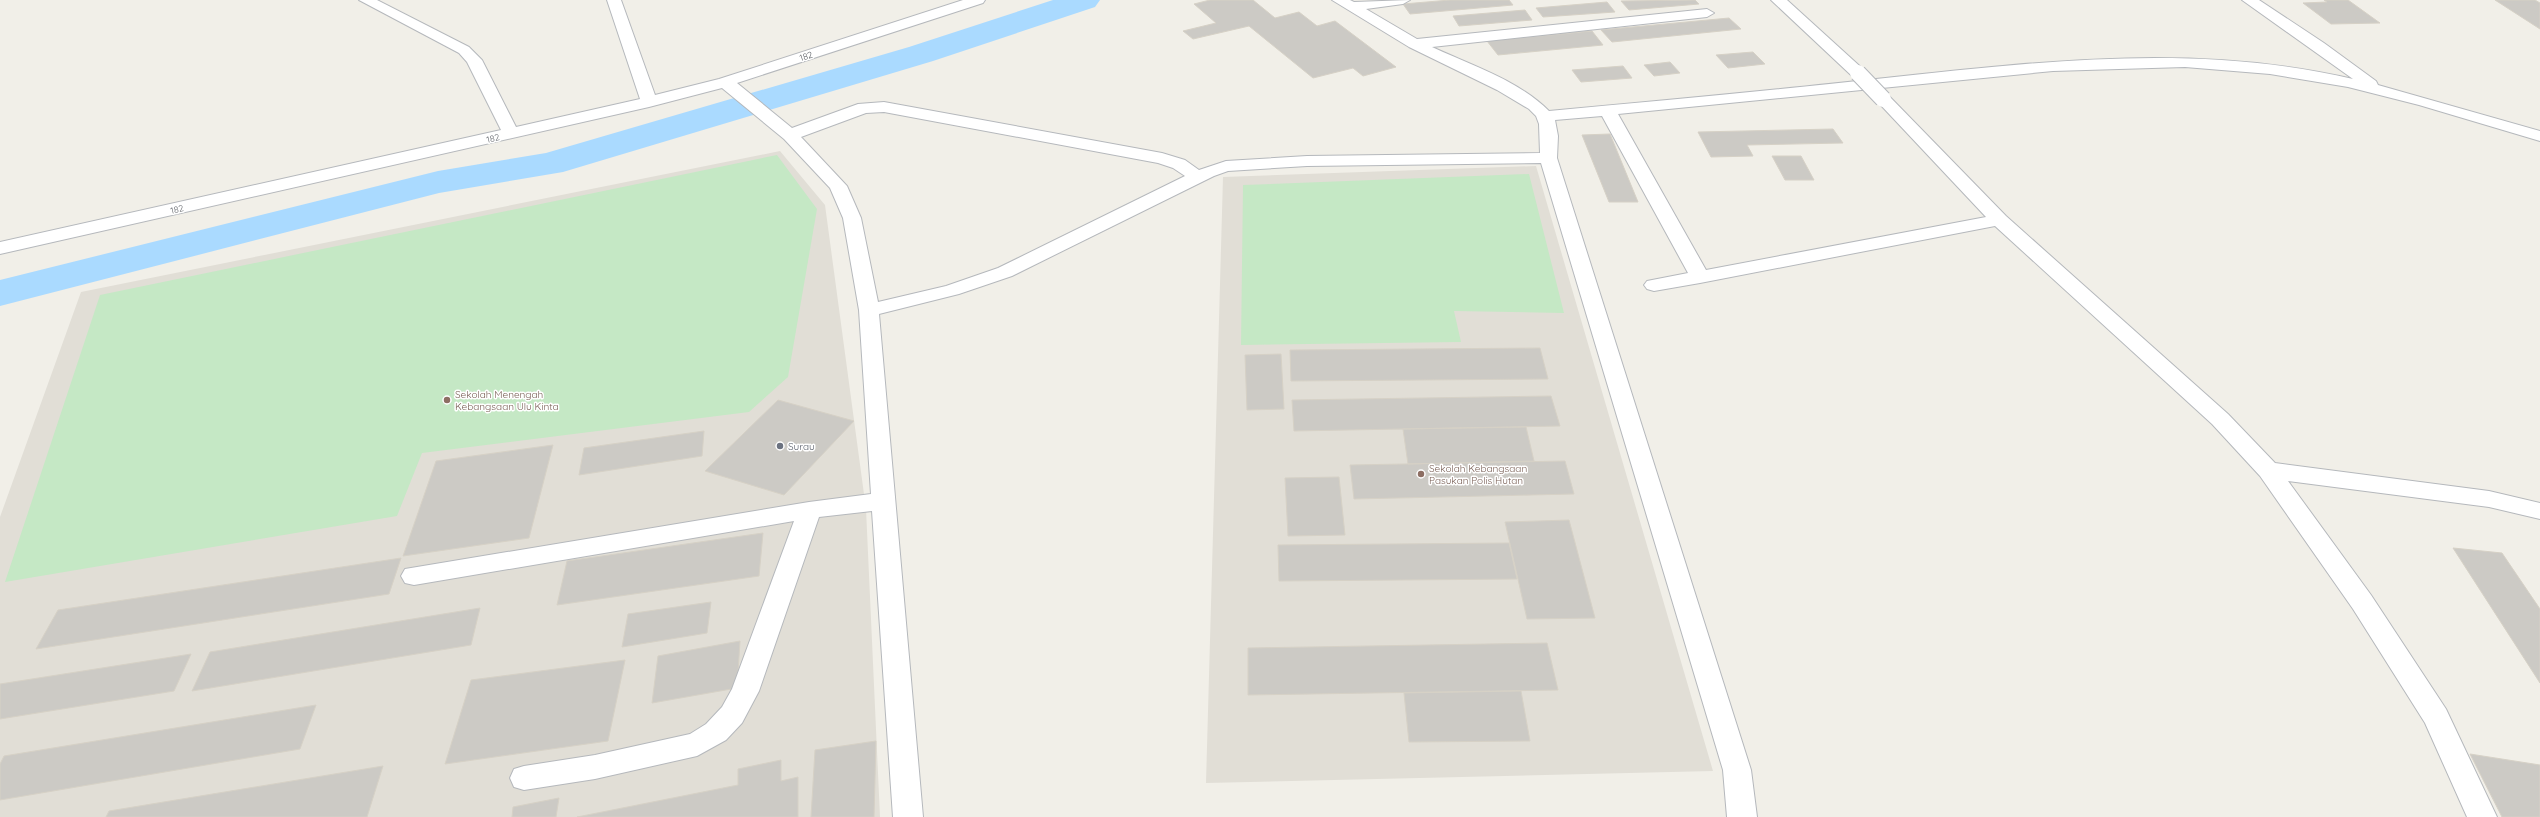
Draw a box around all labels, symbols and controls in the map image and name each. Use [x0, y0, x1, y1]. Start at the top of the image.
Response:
street label: 182 [798, 49, 814, 63]
street label: 182 [485, 131, 501, 145]
street label: 182 [169, 202, 185, 216]
place label: Sekolah Menengah Kebangsaan Ulu Kinta [455, 388, 559, 413]
marker: Sekolah Menengah Kebangsaan Ulu Kinta [442, 395, 452, 405]
place label: Surau [788, 440, 815, 453]
marker: Surau [775, 441, 785, 451]
place label: Sekolah Kebangsaan Pasukan Polis Hutan [1429, 462, 1527, 487]
marker: Sekolah Kebangsaan Pasukan Polis Hutan [1416, 469, 1426, 479]

